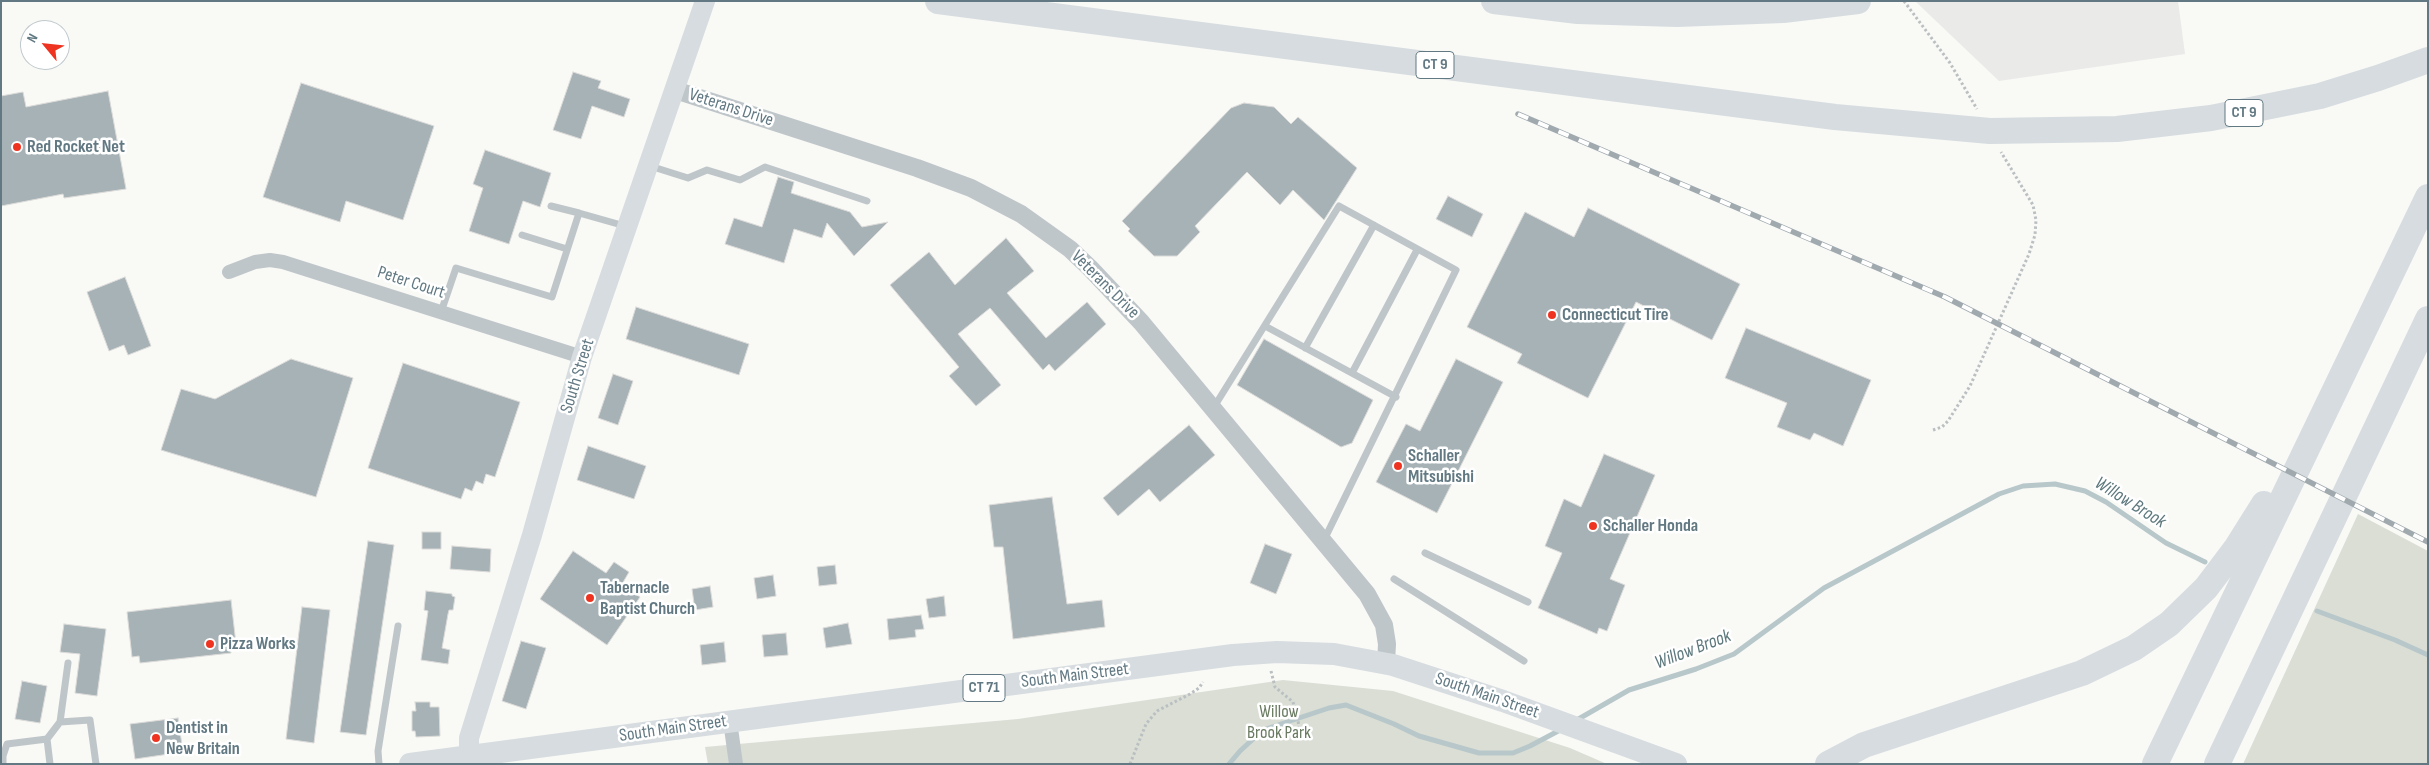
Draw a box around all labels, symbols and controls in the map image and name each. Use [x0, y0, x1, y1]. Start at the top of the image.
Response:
north arrow [20, 20, 70, 70]
text: N [23, 31, 41, 45]
road number: CT 9 [1416, 52, 1454, 78]
street label: Veterans Drive [686, 84, 776, 132]
road number: CT 9 [2225, 100, 2263, 126]
place label: Red Rocket Net [27, 136, 125, 158]
marker: Red Rocket Net [11, 141, 23, 153]
street label: Veterans Drive [1066, 246, 1144, 324]
street label: Peter Court [374, 262, 448, 304]
place label: Connecticut Tire [1562, 304, 1669, 326]
marker: Connecticut Tire [1546, 309, 1558, 321]
street label: South Street [556, 336, 600, 416]
place label: Schaller Mitsubishi [1408, 445, 1474, 488]
marker: Schaller Mitsubishi [1392, 460, 1404, 472]
water label: Willow Brook [2090, 472, 2170, 534]
place label: Schaller Honda [1603, 515, 1698, 537]
marker: Schaller Honda [1587, 520, 1599, 532]
place label: Tabernacle Baptist Church [600, 577, 695, 620]
marker: Tabernacle Baptist Church [584, 592, 596, 604]
water label: Willow Brook [1652, 625, 1734, 675]
place label: Pizza Works [220, 633, 296, 655]
marker: Pizza Works [204, 638, 216, 650]
street label: South Main Street [1020, 659, 1130, 693]
street label: South Main Street [1432, 668, 1542, 724]
road number: CT 71 [963, 674, 1005, 701]
park label: Willow Brook Park [1247, 701, 1311, 744]
street label: South Main Street [618, 711, 728, 747]
place label: Dentist in New Britain [166, 717, 240, 760]
marker: Dentist in New Britain [150, 732, 162, 744]

